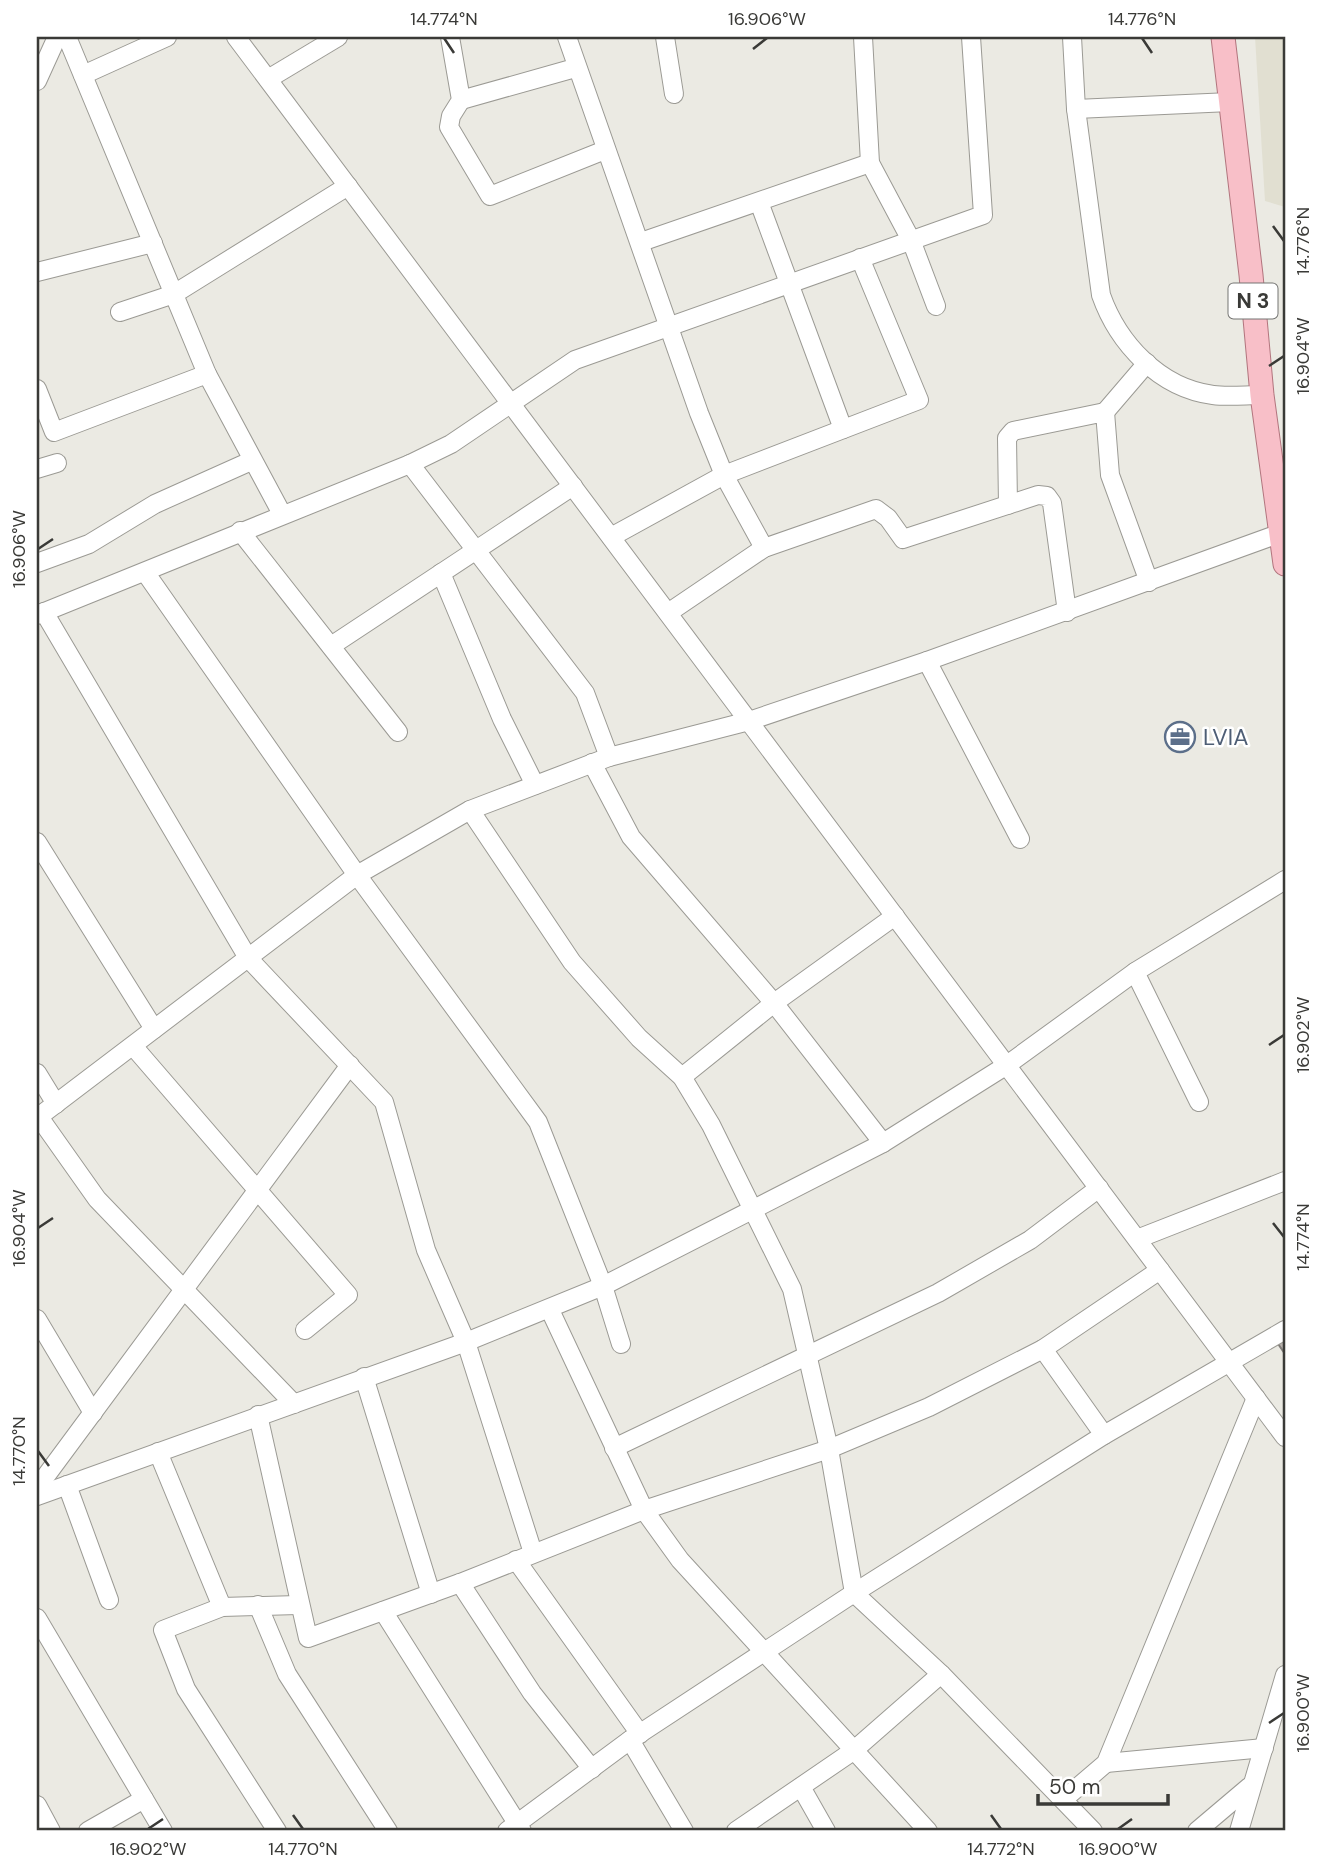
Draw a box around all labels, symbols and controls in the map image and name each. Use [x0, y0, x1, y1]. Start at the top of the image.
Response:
text: 14.774°N [410, 7, 478, 31]
text: 16.906°W [728, 7, 806, 31]
text: 14.776°N [1108, 7, 1176, 31]
text: 14.776°N [1291, 207, 1315, 275]
road number: N 3 [1228, 284, 1278, 318]
text: 16.904°W [1291, 317, 1315, 395]
text: 16.906°W [7, 510, 31, 588]
office icon: LVIA [1163, 720, 1197, 754]
place label: LVIA [1203, 722, 1248, 752]
text: 16.902°W [1291, 997, 1315, 1073]
text: 16.904°W [7, 1189, 31, 1267]
text: 14.774°N [1291, 1203, 1315, 1271]
text: 14.770°N [7, 1416, 31, 1486]
text: 16.900°W [1291, 1674, 1315, 1752]
scale bar [1038, 1763, 1168, 1807]
text: 50 m [1049, 1773, 1100, 1801]
text: 16.902°W [110, 1837, 186, 1861]
text: 14.770°N [268, 1837, 338, 1861]
text: 14.772°N [967, 1837, 1035, 1861]
text: 16.900°W [1079, 1837, 1157, 1861]

